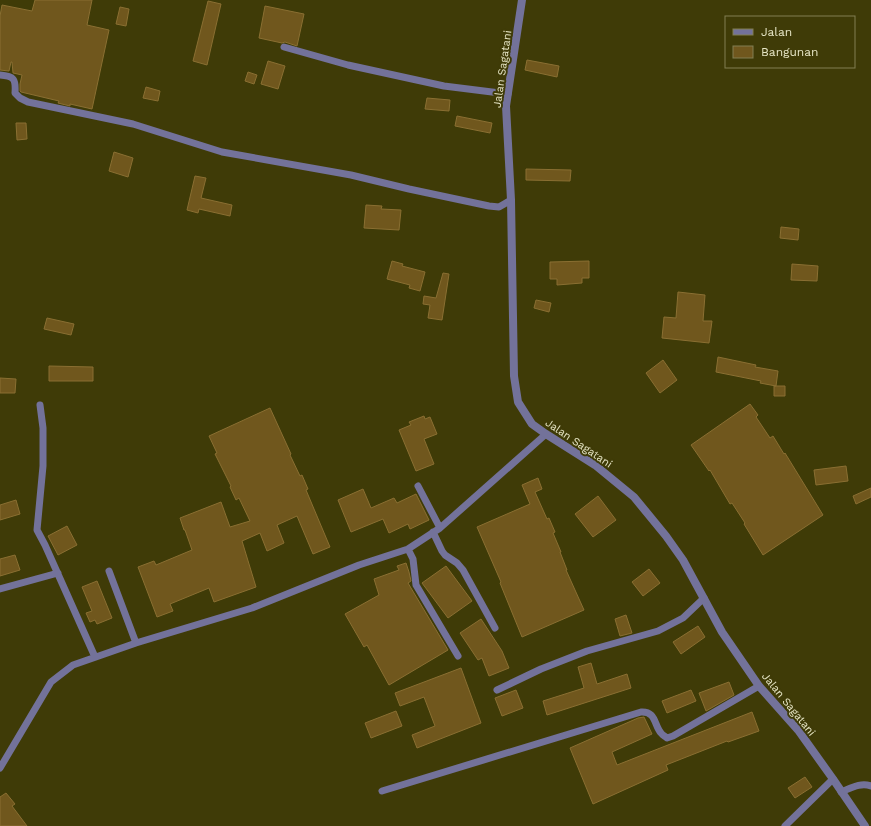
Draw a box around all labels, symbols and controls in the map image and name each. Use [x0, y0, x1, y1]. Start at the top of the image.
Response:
legend [725, 16, 855, 68]
text: Jalan [761, 25, 792, 39]
street label: Jalan Sagatani [491, 29, 514, 109]
text: Bangunan [761, 45, 819, 59]
street label: Jalan Sagatani [543, 416, 615, 471]
street label: Jalan Sagatani [759, 670, 818, 739]

